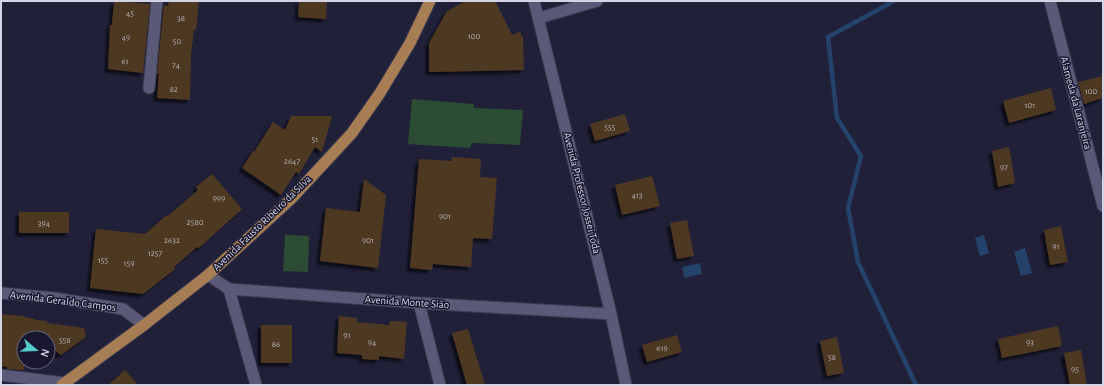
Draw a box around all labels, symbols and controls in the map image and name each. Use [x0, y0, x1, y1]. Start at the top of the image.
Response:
house number: 45 [126, 9, 134, 18]
house number: 38 [177, 14, 185, 23]
house number: 100 [468, 32, 481, 41]
house number: 49 [122, 33, 130, 42]
house number: 50 [173, 37, 182, 46]
street label: Alameda da Laranjeira [1058, 55, 1094, 151]
house number: 61 [121, 57, 129, 66]
house number: 74 [172, 61, 181, 70]
house number: 82 [170, 85, 178, 94]
house number: 100 [1085, 87, 1098, 96]
house number: 101 [1025, 101, 1035, 110]
house number: 555 [604, 123, 616, 132]
street label: Avenida Professor Jossei Toda [562, 131, 602, 255]
house number: 51 [312, 135, 318, 144]
house number: 2647 [284, 157, 300, 166]
house number: 97 [1000, 163, 1008, 172]
street label: Avenida Fausto Ribeiro da Silva [211, 173, 313, 273]
house number: 413 [631, 191, 643, 200]
house number: 999 [213, 194, 225, 203]
house number: 901 [439, 212, 451, 221]
house number: 2580 [187, 218, 204, 227]
house number: 394 [38, 219, 51, 228]
house number: 2632 [164, 236, 180, 245]
house number: 901 [362, 236, 374, 245]
house number: 91 [1052, 242, 1060, 251]
house number: 1257 [148, 249, 163, 258]
house number: 155 [98, 256, 109, 265]
house number: 159 [123, 259, 135, 268]
street label: Avenida Geraldo Campos [9, 289, 117, 313]
street label: Avenida Monte Sião [364, 294, 450, 310]
north arrow [16, 330, 56, 370]
house number: 91 [343, 331, 351, 340]
house number: 558 [59, 336, 71, 345]
house number: 94 [368, 338, 377, 347]
house number: 93 [1026, 338, 1034, 347]
house number: 86 [272, 340, 280, 349]
house number: 619 [656, 344, 668, 353]
text: N [39, 348, 51, 359]
house number: 58 [828, 353, 836, 362]
house number: 95 [1071, 365, 1079, 374]

